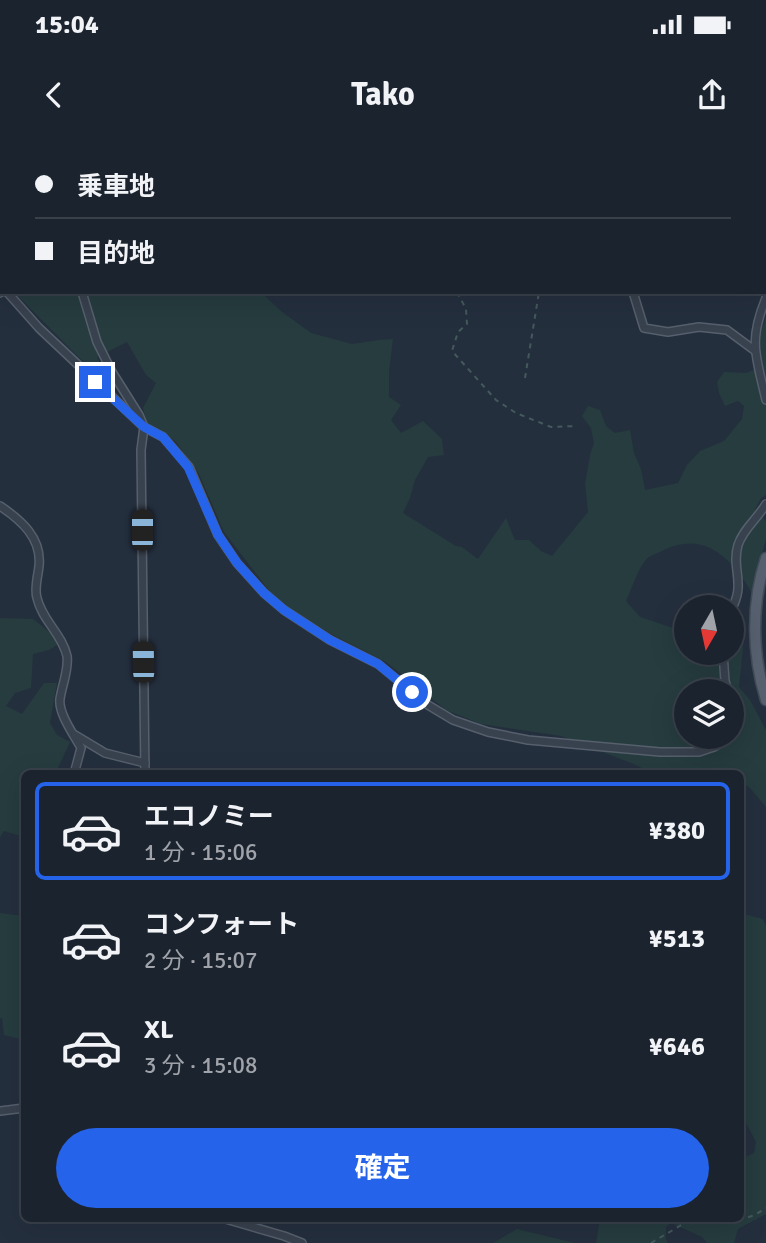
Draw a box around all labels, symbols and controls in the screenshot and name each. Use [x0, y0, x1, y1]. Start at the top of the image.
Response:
text: 15:04 [35, 9, 99, 41]
text: Tako [351, 75, 415, 114]
icon: back [35, 76, 73, 114]
icon: share [693, 76, 731, 114]
text: 乗車地 [77, 171, 155, 203]
text: 目的地 [77, 238, 155, 270]
route end [79, 366, 111, 398]
car [132, 509, 153, 551]
north arrow [674, 595, 744, 665]
map controls [674, 595, 744, 749]
car [133, 641, 154, 683]
route start [396, 676, 428, 708]
button: layers [674, 679, 744, 749]
icon: car [60, 800, 123, 863]
text: エコノミー [144, 801, 274, 833]
text: ¥380 [649, 815, 705, 847]
text: 1 分 · 15:06 [144, 838, 257, 867]
icon: car [60, 908, 123, 971]
text: コンフォート [144, 909, 299, 941]
text: ¥513 [649, 923, 705, 955]
text: 2 分 · 15:07 [144, 946, 257, 975]
text: XL [144, 1014, 174, 1046]
icon: car [60, 1016, 123, 1079]
text: ¥646 [649, 1031, 705, 1063]
text: 3 分 · 15:08 [144, 1051, 257, 1080]
button: 確定 [56, 1128, 709, 1208]

